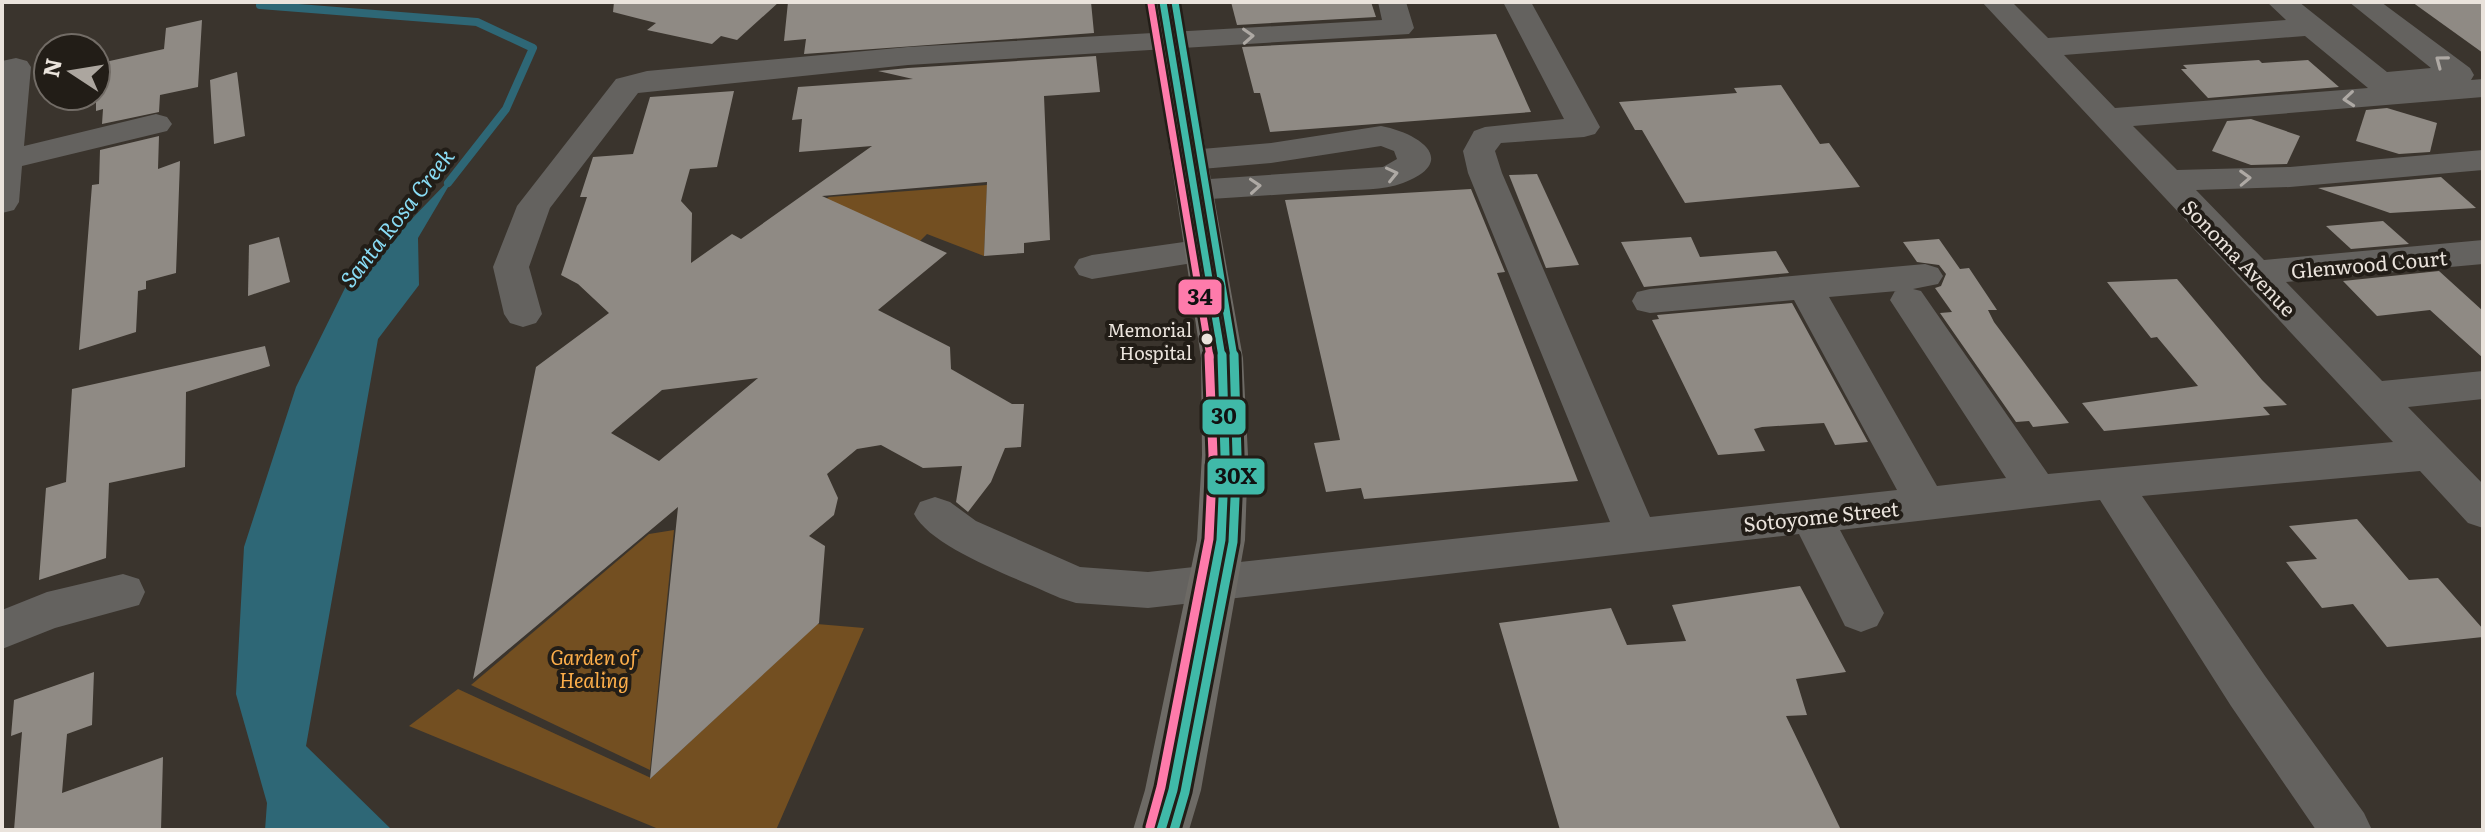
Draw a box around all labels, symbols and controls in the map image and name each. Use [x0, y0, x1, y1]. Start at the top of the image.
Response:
one-way arrow [1242, 28, 1255, 45]
north arrow [32, 32, 112, 112]
text: N [33, 55, 69, 80]
one-way arrow [2435, 56, 2450, 70]
one-way arrow [2342, 90, 2355, 107]
water label: Santa Rosa Creek [331, 140, 461, 294]
one-way arrow [1385, 166, 1399, 183]
one-way arrow [2239, 170, 2252, 187]
one-way arrow [1249, 178, 1262, 195]
street label: Sonoma Avenue [2176, 192, 2304, 322]
street label: Glenwood Court [2290, 241, 2448, 285]
line badge: 34 [1177, 278, 1223, 316]
text: 34 [1187, 279, 1213, 312]
place label: Memorial Hospital [1107, 316, 1192, 366]
marker: Memorial Hospital [1199, 331, 1215, 347]
line badge: 30 [1201, 398, 1247, 436]
text: 30 [1211, 398, 1237, 431]
line badge: 30X [1206, 457, 1266, 496]
text: 30X [1215, 458, 1258, 491]
street label: Sotoyome Street [1742, 492, 1900, 538]
park label: Garden of Healing [550, 641, 640, 694]

